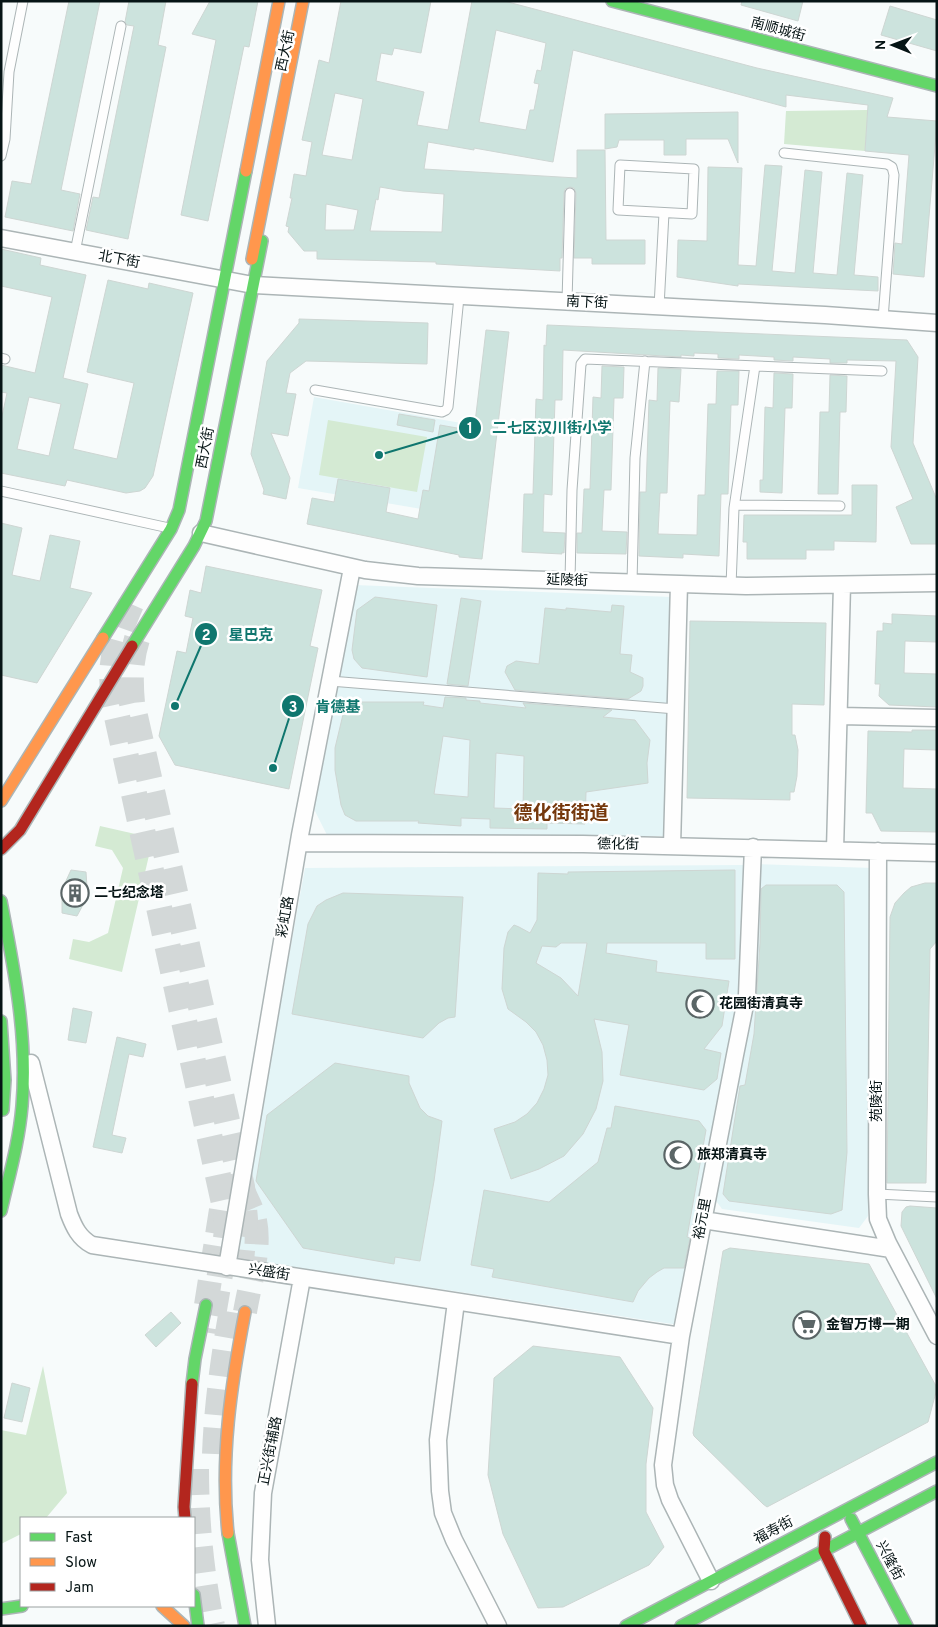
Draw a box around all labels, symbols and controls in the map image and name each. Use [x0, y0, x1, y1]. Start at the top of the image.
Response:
street label: 南顺城街 [749, 15, 807, 45]
north arrow [868, 20, 918, 70]
street label: 西大街 [273, 29, 299, 73]
text: N [873, 40, 890, 50]
street label: 北下街 [97, 247, 141, 272]
street label: 南下街 [566, 293, 608, 313]
callout: 二七区汉川街小学 [457, 413, 622, 443]
text: 二七区汉川街小学 [492, 419, 612, 439]
text: 1 [467, 420, 473, 439]
street label: 西大街 [194, 426, 218, 470]
street label: 延陵街 [546, 572, 588, 590]
callout: 星巴克 [194, 619, 284, 649]
text: 2 [201, 627, 211, 646]
text: 星巴克 [228, 627, 274, 646]
callout: 肯德基 [280, 691, 370, 721]
text: 肯德基 [315, 698, 361, 718]
text: 3 [289, 699, 298, 718]
district label: 德化街街道 [513, 802, 609, 826]
street label: 德化街 [597, 835, 639, 854]
building icon: 二七纪念塔 [60, 878, 90, 908]
place label: 二七纪念塔 [94, 884, 164, 902]
street label: 彩虹路 [274, 895, 298, 939]
mosque icon: 花园街清真寺 [685, 989, 715, 1019]
place label: 花园街清真寺 [719, 996, 803, 1013]
street label: 苑陵街 [869, 1080, 886, 1122]
mosque icon: 旅郑清真寺 [663, 1140, 693, 1170]
place label: 旅郑清真寺 [697, 1147, 767, 1164]
street label: 裕元里 [691, 1197, 715, 1241]
street label: 兴盛街 [247, 1260, 291, 1285]
supermarket icon: 金智万博一期 [792, 1310, 822, 1340]
place label: 金智万博一期 [826, 1316, 910, 1334]
street label: 正兴街辅路 [256, 1415, 286, 1487]
street label: 福寿街 [751, 1513, 797, 1548]
legend [20, 1517, 195, 1607]
text: Fast [65, 1529, 93, 1548]
street label: 兴隆街 [872, 1538, 906, 1584]
text: Slow [65, 1554, 97, 1573]
text: Jam [65, 1579, 94, 1598]

